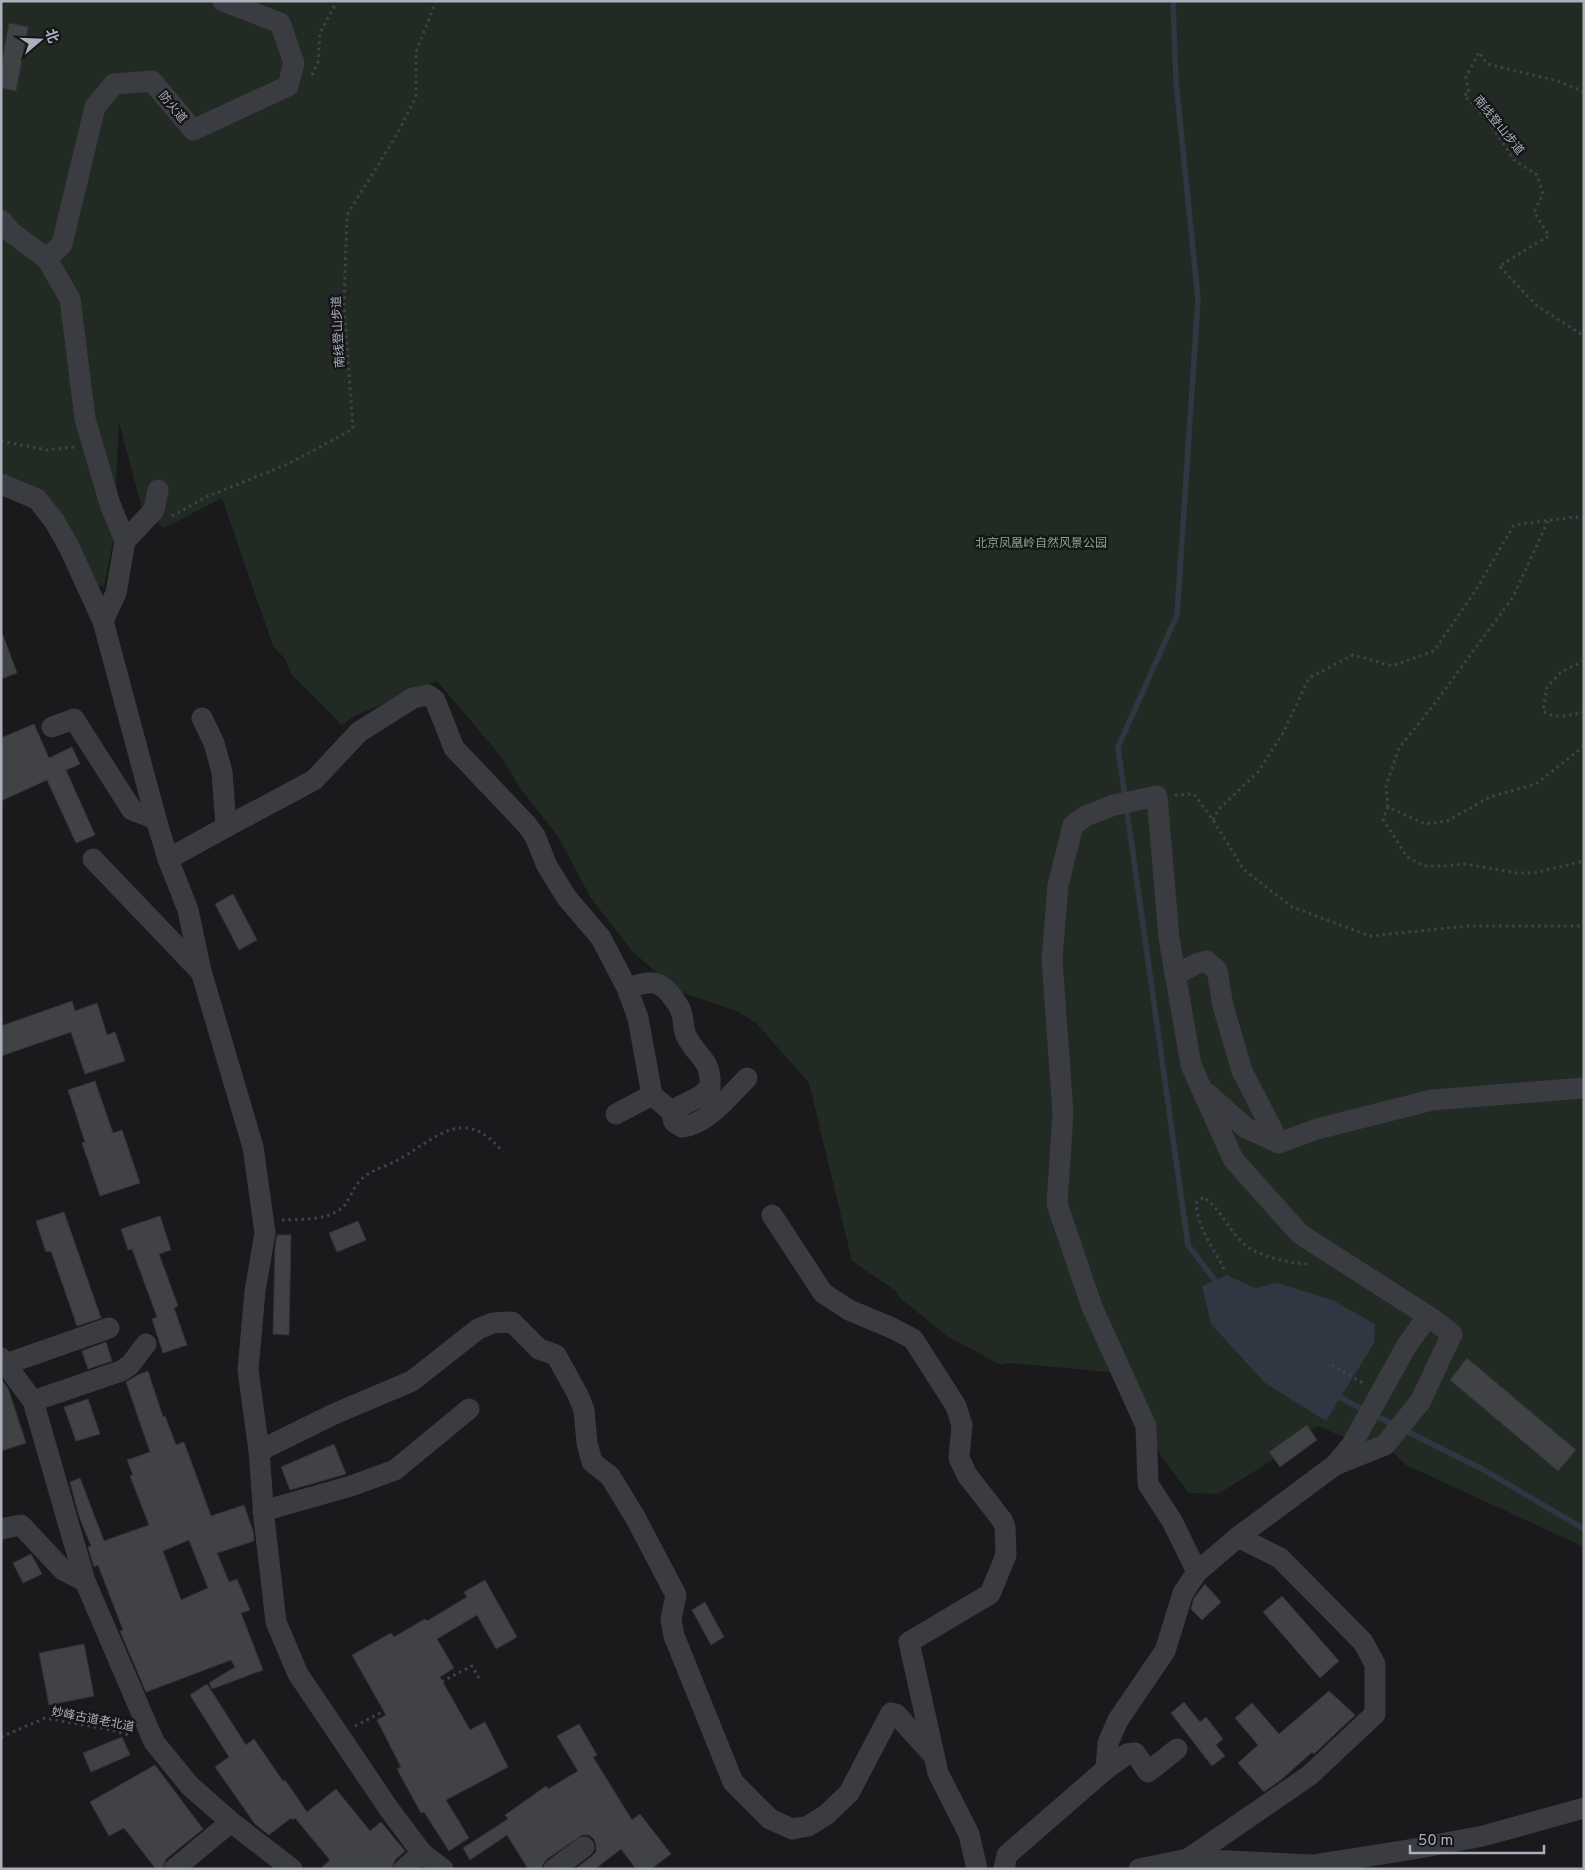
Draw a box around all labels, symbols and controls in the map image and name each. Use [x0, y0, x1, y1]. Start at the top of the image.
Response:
north arrow [15, 15, 65, 65]
text: 北 [41, 27, 61, 46]
street label: 防火道 [155, 89, 190, 127]
street label: 南线登山步道 [1469, 93, 1527, 159]
street label: 南线登山步道 [329, 296, 349, 368]
park label: 北京凤凰岭自然风景公园 [975, 536, 1107, 552]
street label: 妙峰古道老北道 [50, 1704, 136, 1736]
scale bar [1410, 1822, 1544, 1854]
text: 50 m [1418, 1832, 1453, 1851]

